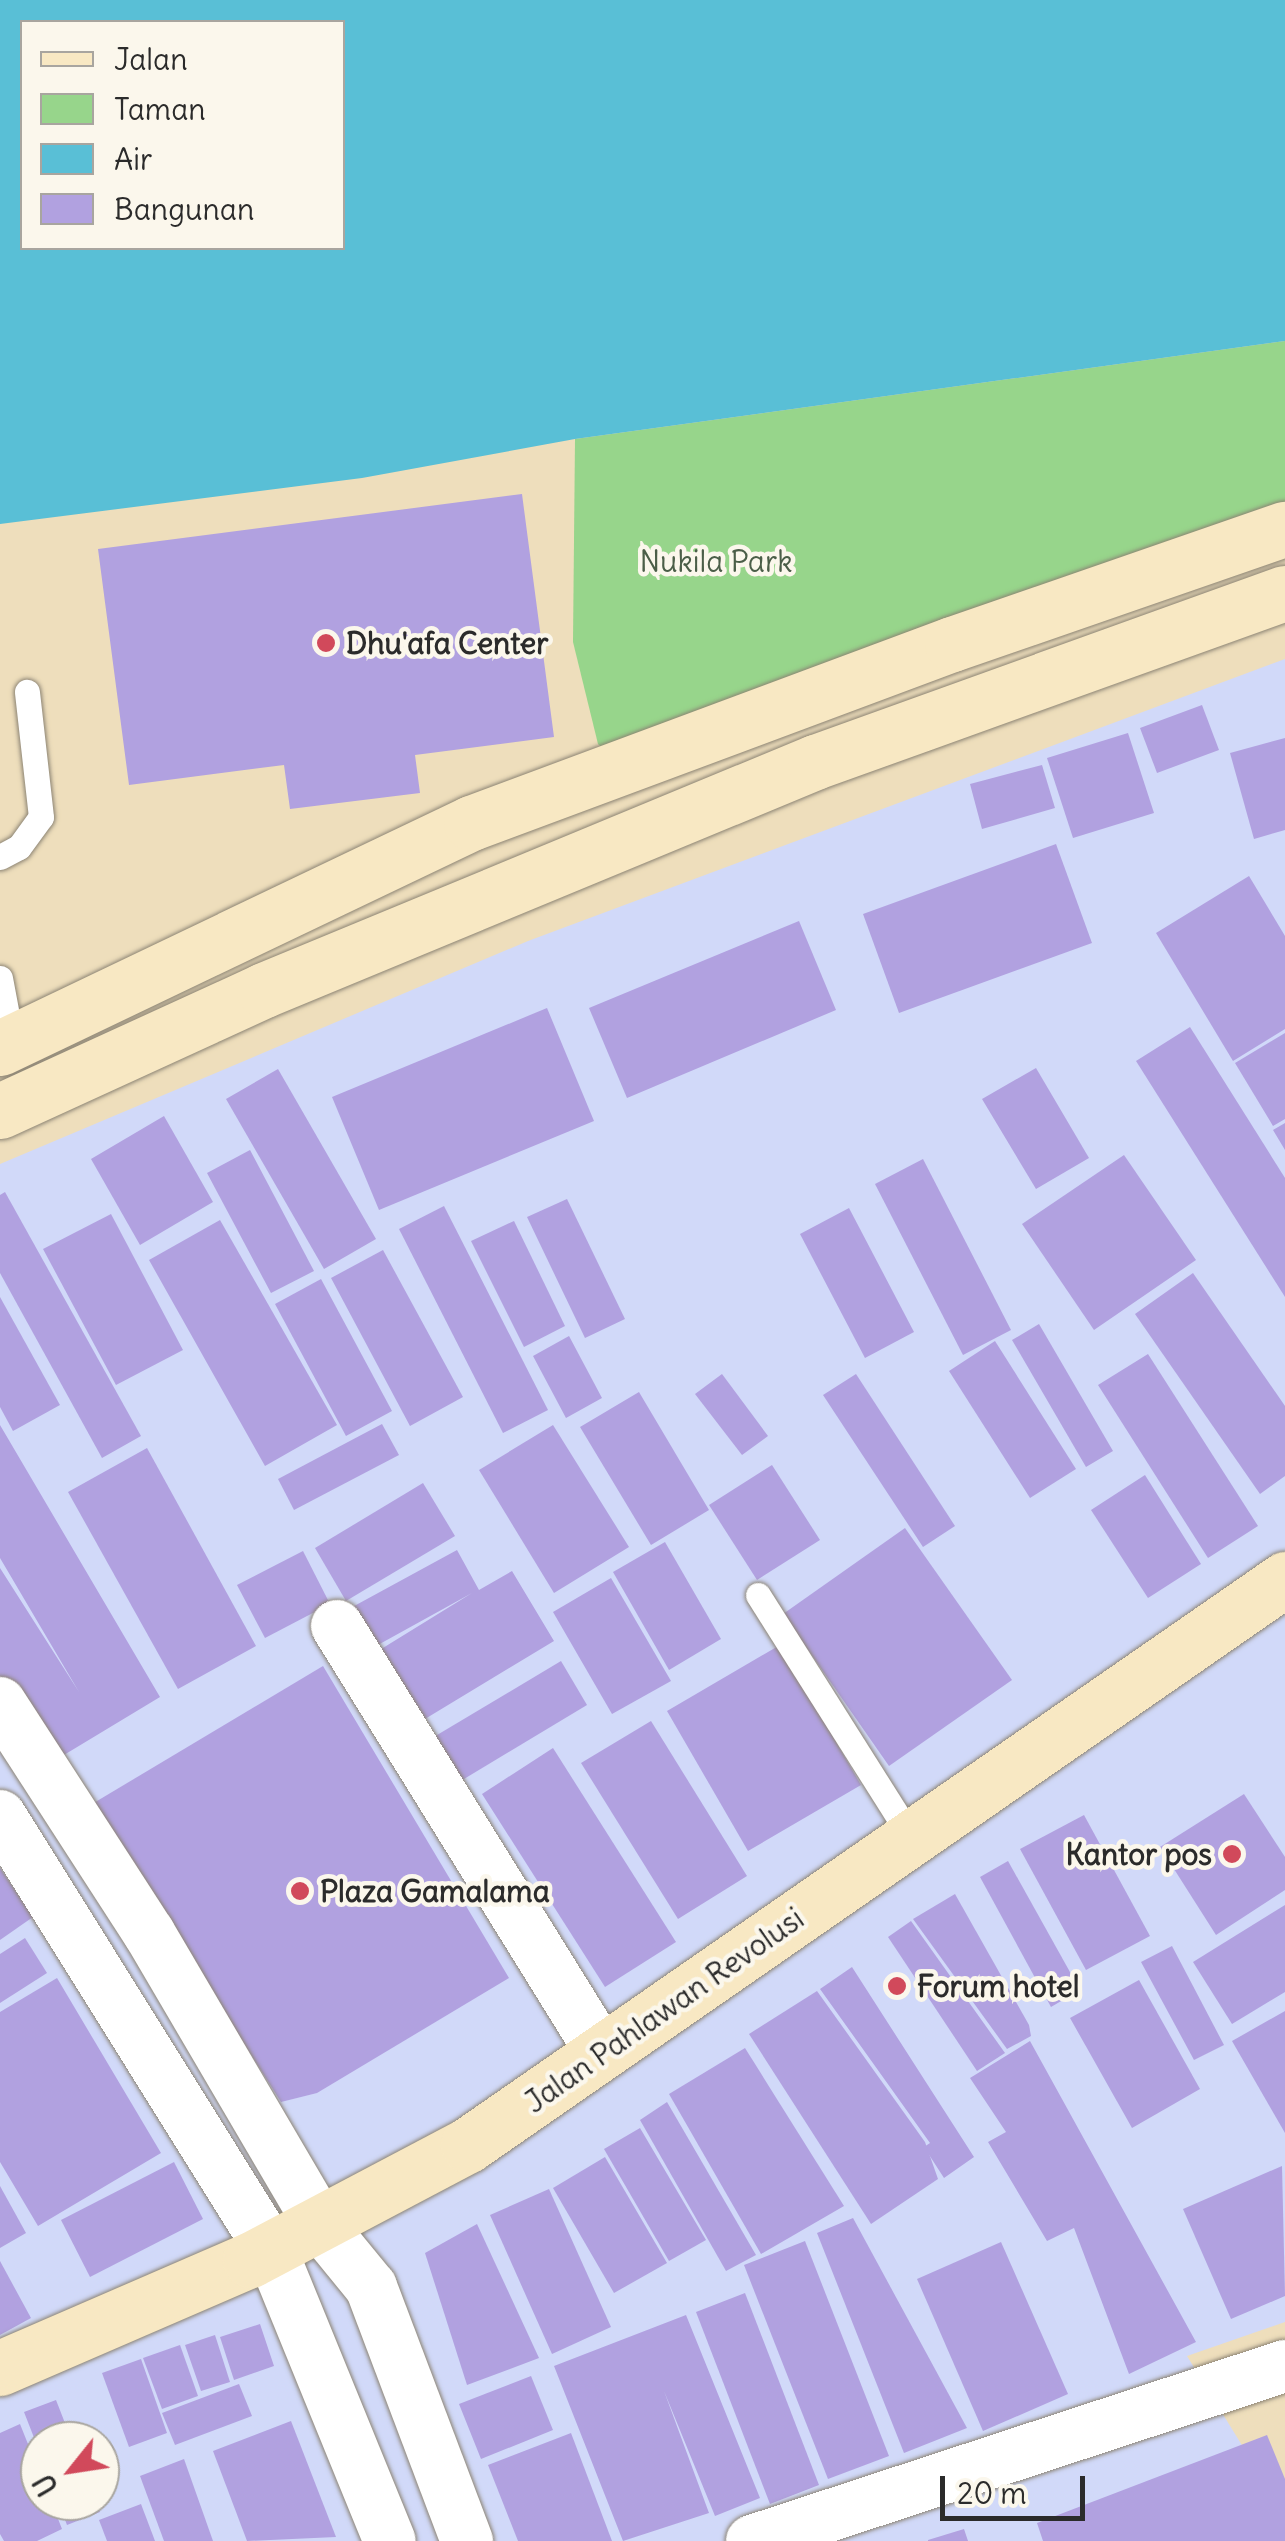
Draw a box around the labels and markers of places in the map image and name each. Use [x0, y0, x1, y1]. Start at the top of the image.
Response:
place label: Dhu'afa Center [346, 625, 548, 661]
marker: Dhu'afa Center [315, 632, 337, 654]
place label: Kantor pos [1065, 1836, 1212, 1872]
marker: Kantor pos [1221, 1843, 1243, 1865]
place label: Plaza Gamalama [320, 1873, 550, 1909]
marker: Plaza Gamalama [289, 1880, 311, 1902]
place label: Forum hotel [917, 1968, 1079, 2004]
marker: Forum hotel [886, 1975, 908, 1997]

